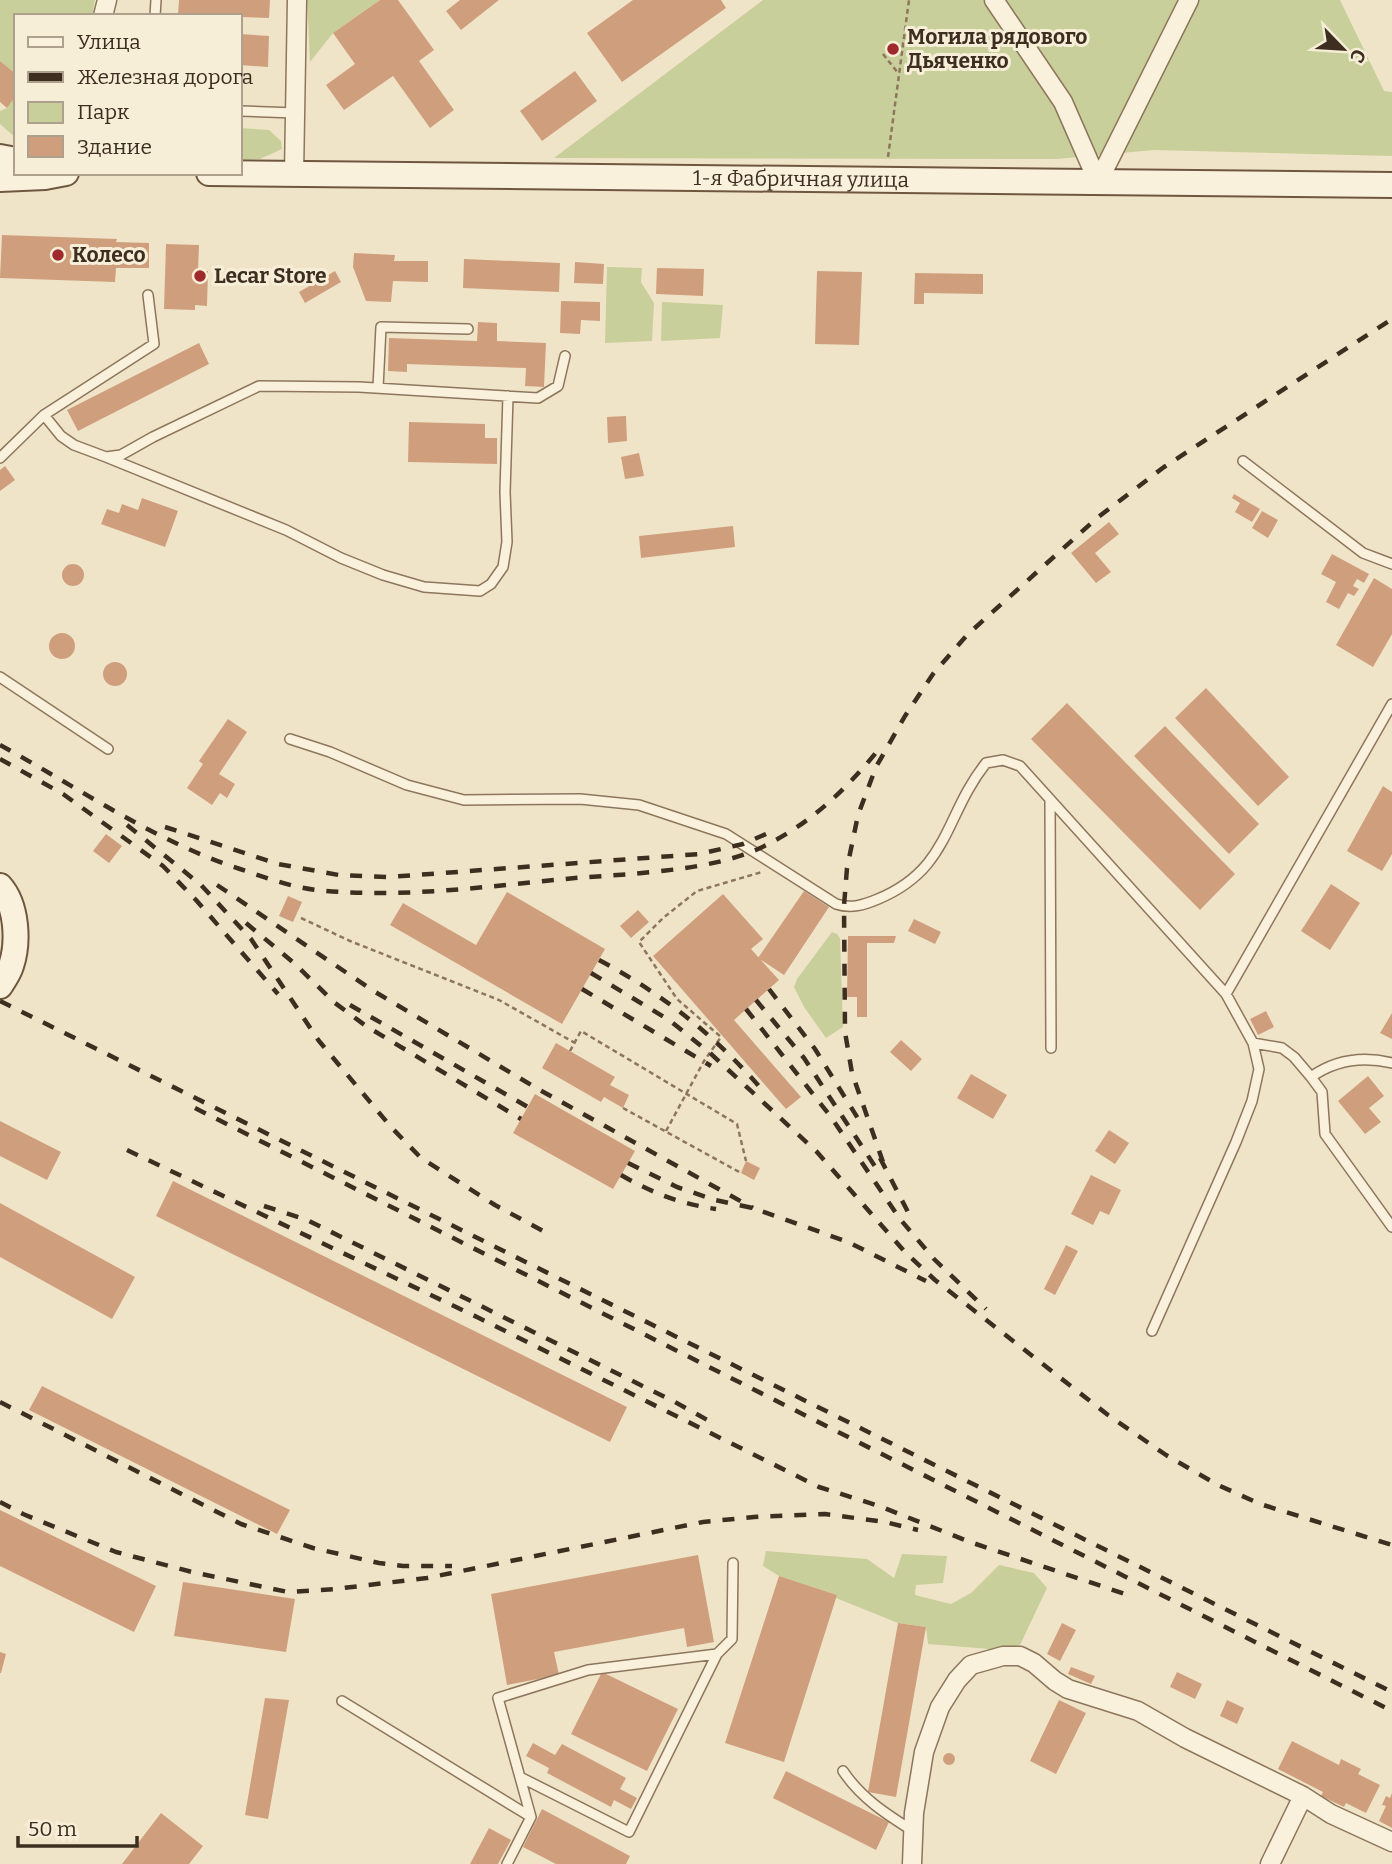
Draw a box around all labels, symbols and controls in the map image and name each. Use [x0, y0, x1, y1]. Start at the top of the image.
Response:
legend [14, 14, 242, 175]
north arrow [1308, 14, 1378, 84]
place label: Могила рядового Дьяченко [907, 24, 1087, 74]
text: Улица [77, 29, 141, 55]
marker: Могила рядового Дьяченко [885, 41, 901, 57]
text: С [1345, 46, 1371, 66]
text: Железная дорога [77, 64, 254, 90]
text: Парк [77, 99, 130, 125]
text: Здание [77, 134, 152, 160]
street label: 1-я Фабричная улица [693, 165, 910, 193]
place label: Колесо [72, 242, 146, 268]
marker: Колесо [50, 247, 66, 263]
place label: Lecar Store [214, 263, 327, 289]
marker: Lecar Store [192, 268, 208, 284]
scale bar [18, 1804, 136, 1848]
text: 50 m [28, 1816, 77, 1842]

